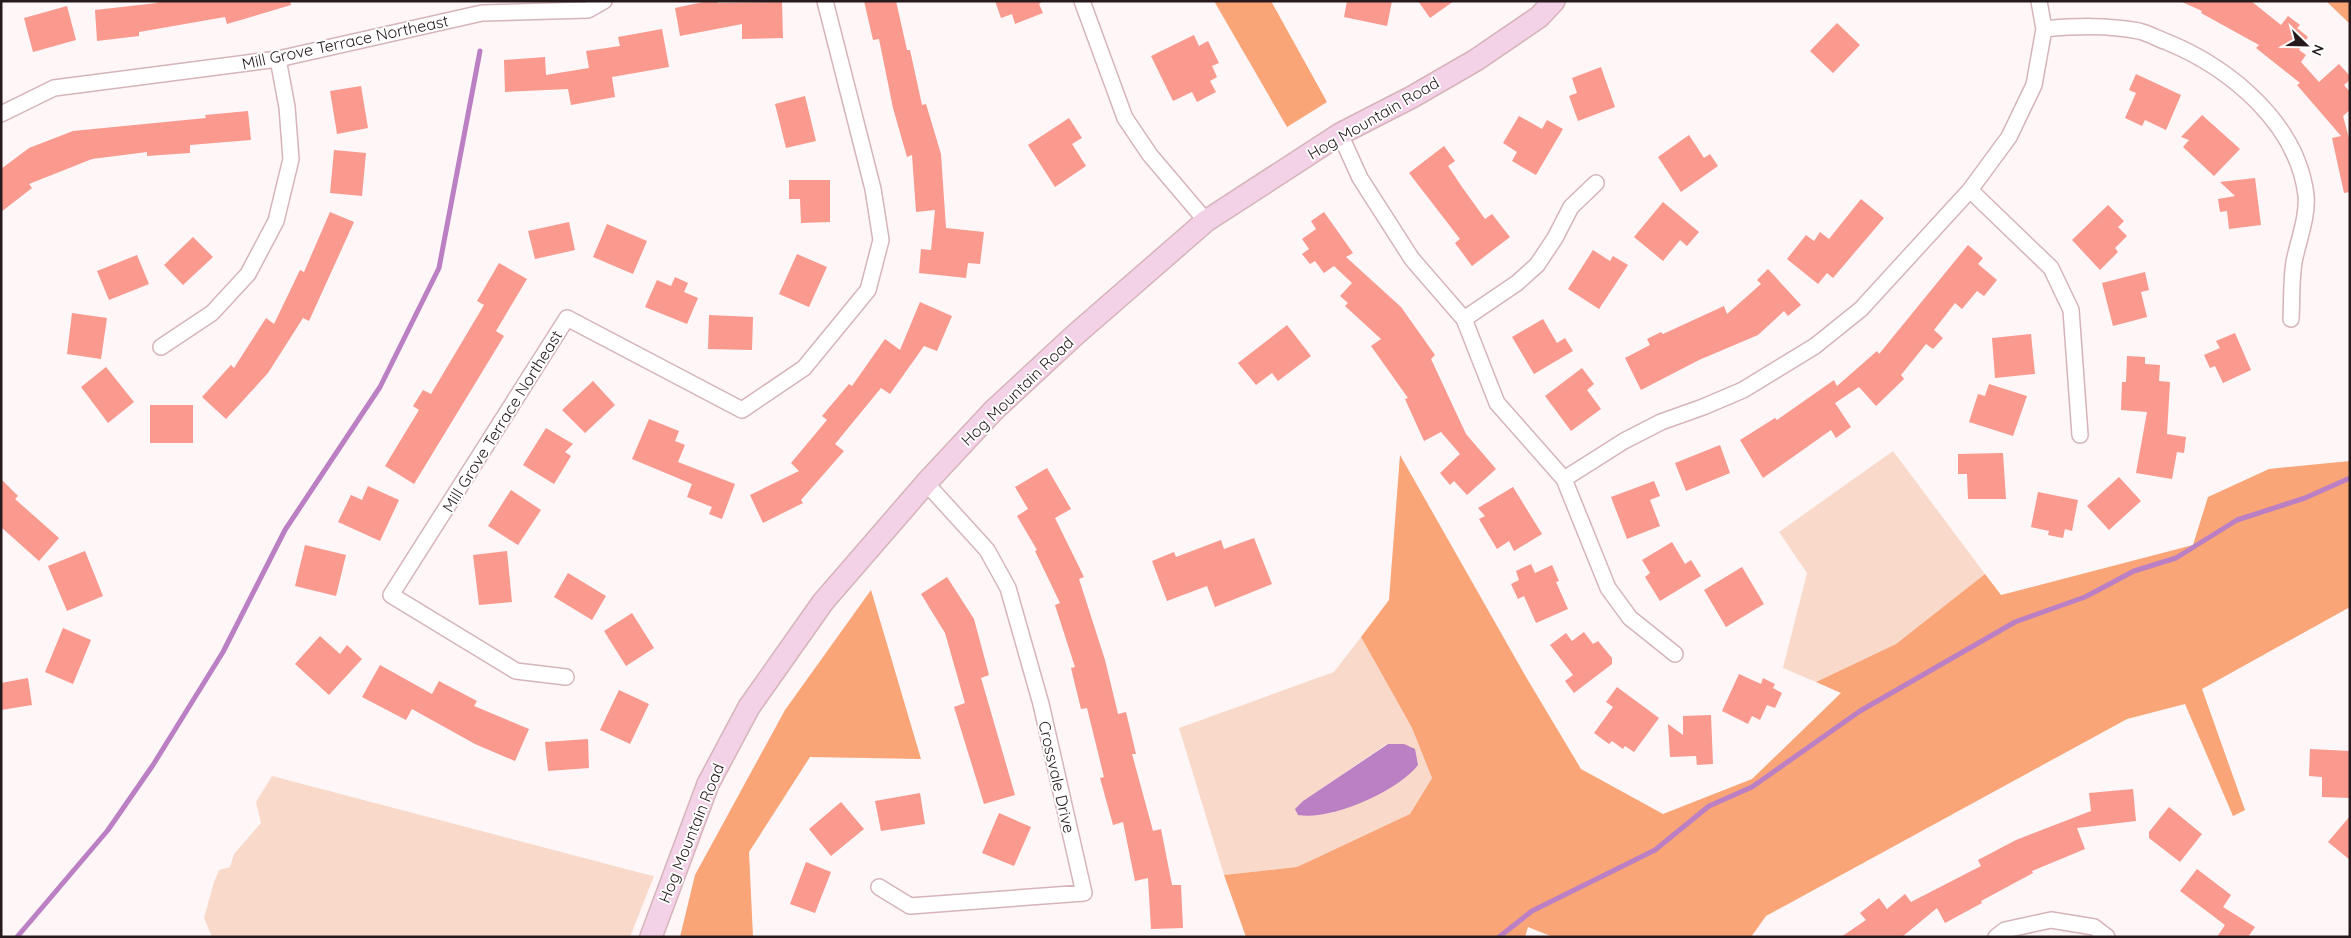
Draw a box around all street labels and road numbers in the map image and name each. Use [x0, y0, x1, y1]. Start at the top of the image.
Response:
street label: Mill Grove Terrace Northeast [240, 10, 450, 74]
street label: Hog Mountain Road [1304, 72, 1442, 164]
street label: Mill Grove Terrace Northeast [438, 326, 566, 516]
street label: Hog Mountain Road [957, 332, 1077, 450]
street label: Crossvale Drive [1034, 719, 1080, 835]
street label: Hog Mountain Road [654, 760, 728, 906]

